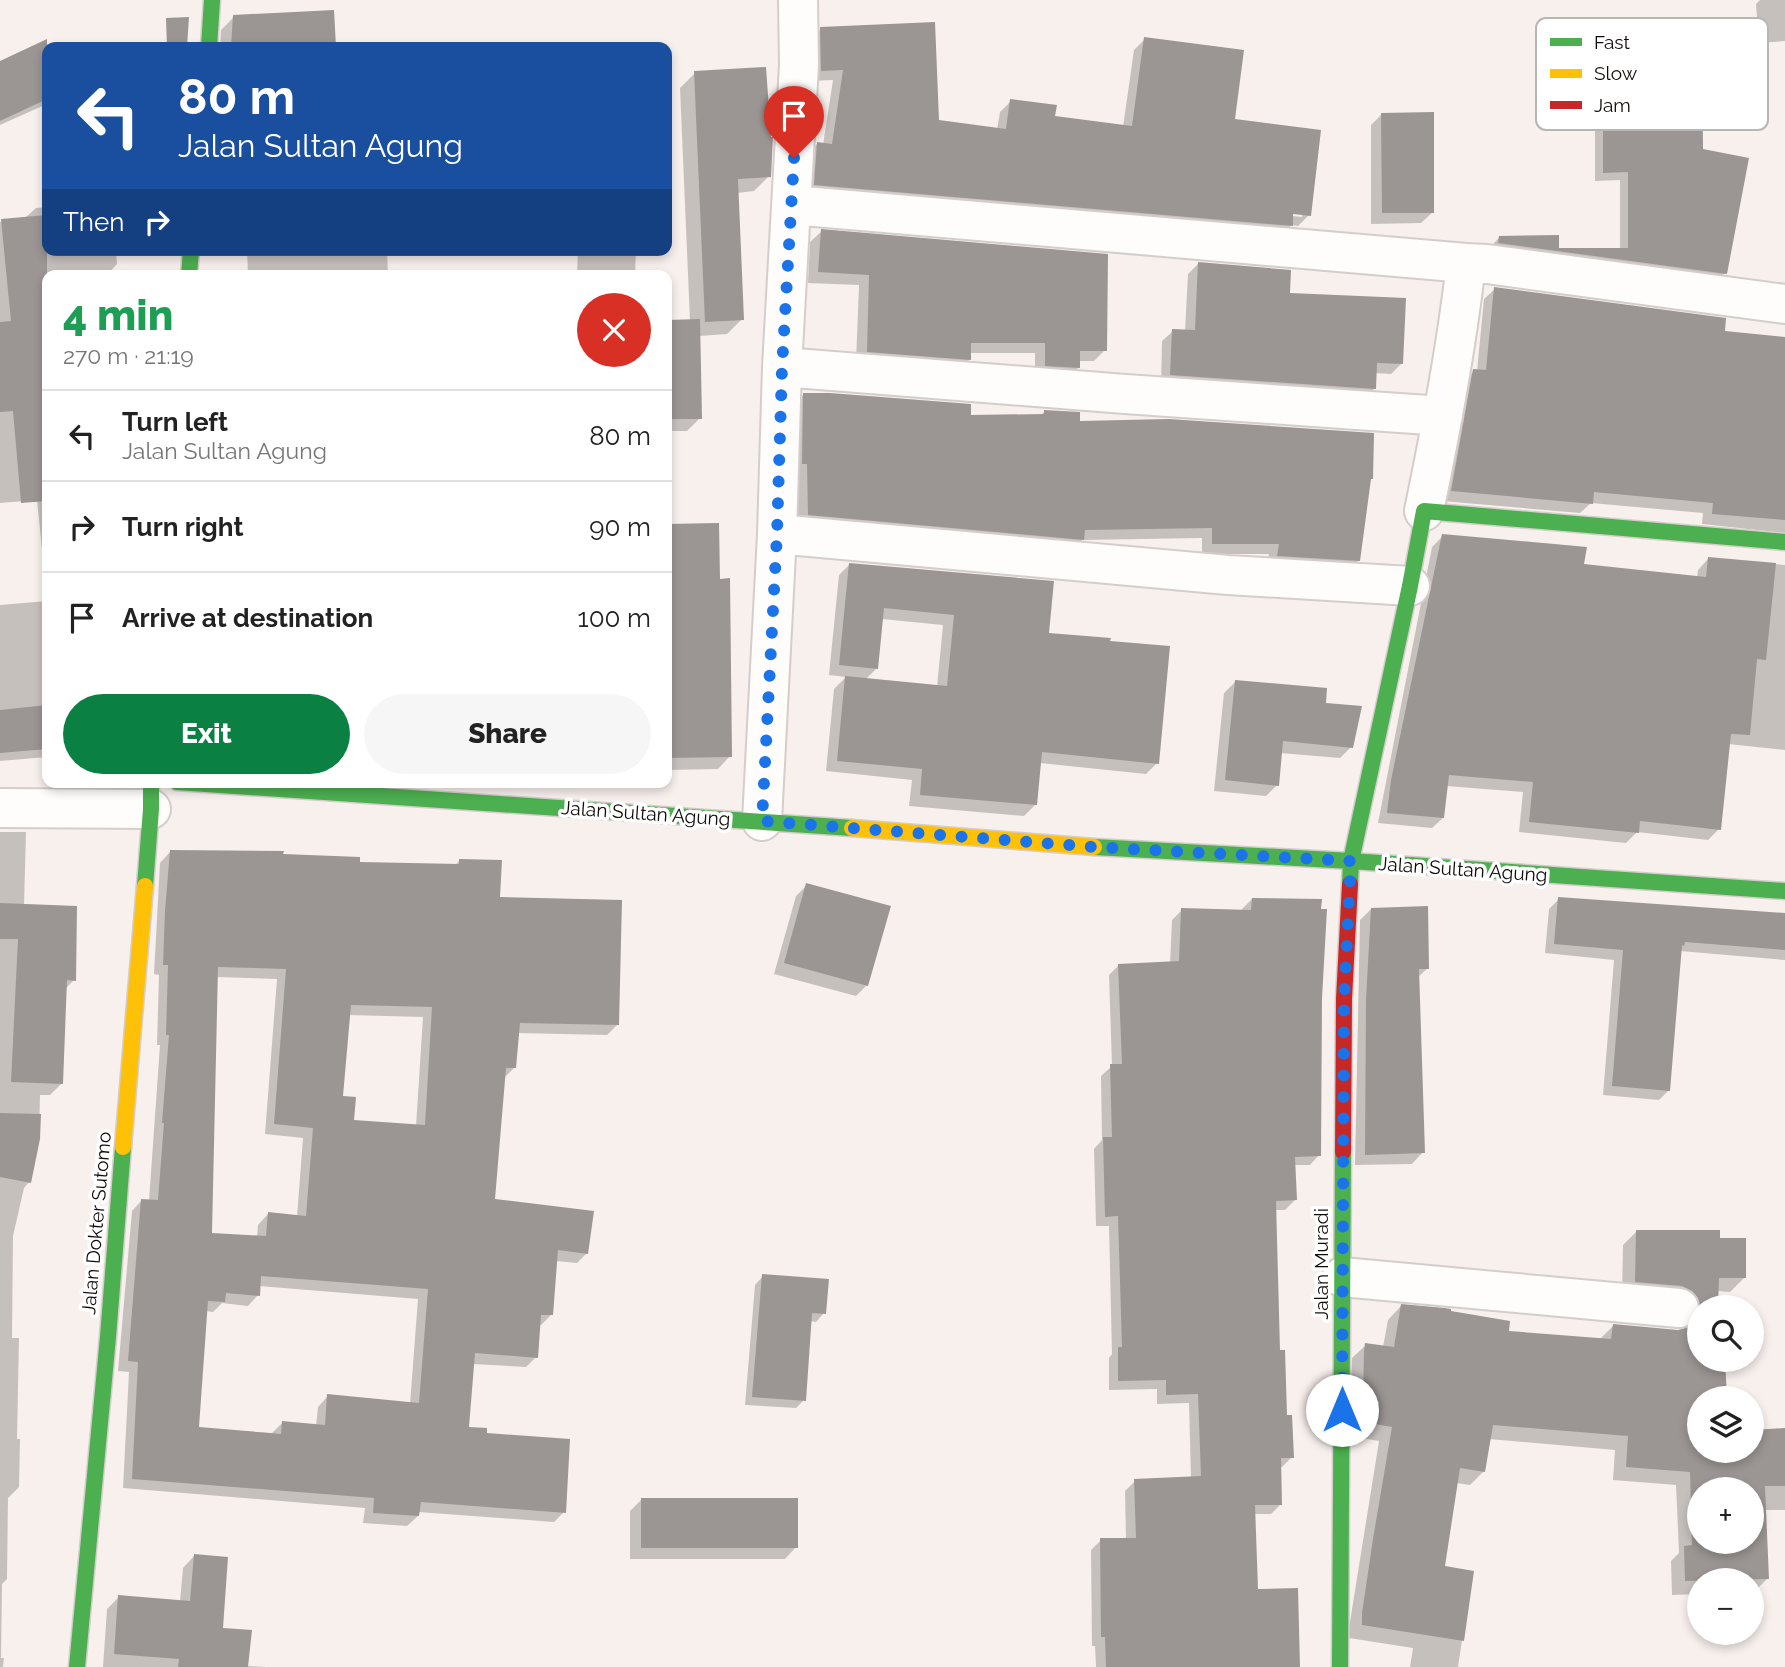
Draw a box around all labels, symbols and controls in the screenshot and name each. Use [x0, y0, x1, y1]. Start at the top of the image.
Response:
legend [1536, 18, 1768, 130]
text: Fast [1594, 31, 1630, 53]
text: Slow [1594, 62, 1638, 84]
text: 80 m [178, 68, 295, 125]
icon: left [63, 70, 154, 161]
pin [764, 86, 824, 158]
text: Jam [1594, 94, 1631, 116]
icon: arrive [775, 97, 813, 135]
text: Jalan Sultan Agung [178, 127, 463, 164]
icon: right [138, 203, 176, 241]
text: Then [63, 207, 124, 237]
text: 4 min [63, 291, 173, 340]
button: close [577, 293, 651, 367]
text: 270 m · 21:19 [63, 342, 194, 369]
text: Turn left [122, 407, 228, 437]
icon: left [63, 417, 101, 455]
text: 80 m [589, 421, 651, 451]
text: Jalan Sultan Agung [122, 437, 327, 464]
icon: right [63, 508, 101, 546]
text: Turn right [122, 512, 243, 542]
text: 90 m [589, 512, 651, 542]
icon: arrive [63, 599, 101, 637]
text: Arrive at destination [122, 603, 373, 633]
text: 100 m [578, 603, 651, 633]
button: Exit [63, 694, 350, 774]
button: Share [364, 694, 651, 774]
street label: Jalan Sultan Agung [561, 796, 731, 830]
street label: Jalan Sultan Agung [1378, 852, 1548, 886]
street label: Jalan Dokter Sutomo [77, 1131, 115, 1315]
street label: Jalan Muradi [1310, 1208, 1332, 1320]
map controls [1687, 1295, 1764, 1645]
button: search [1687, 1295, 1764, 1372]
position arrow [1305, 1373, 1379, 1447]
button: layers [1687, 1386, 1764, 1463]
button: + [1687, 1477, 1764, 1554]
button: − [1687, 1568, 1764, 1645]

